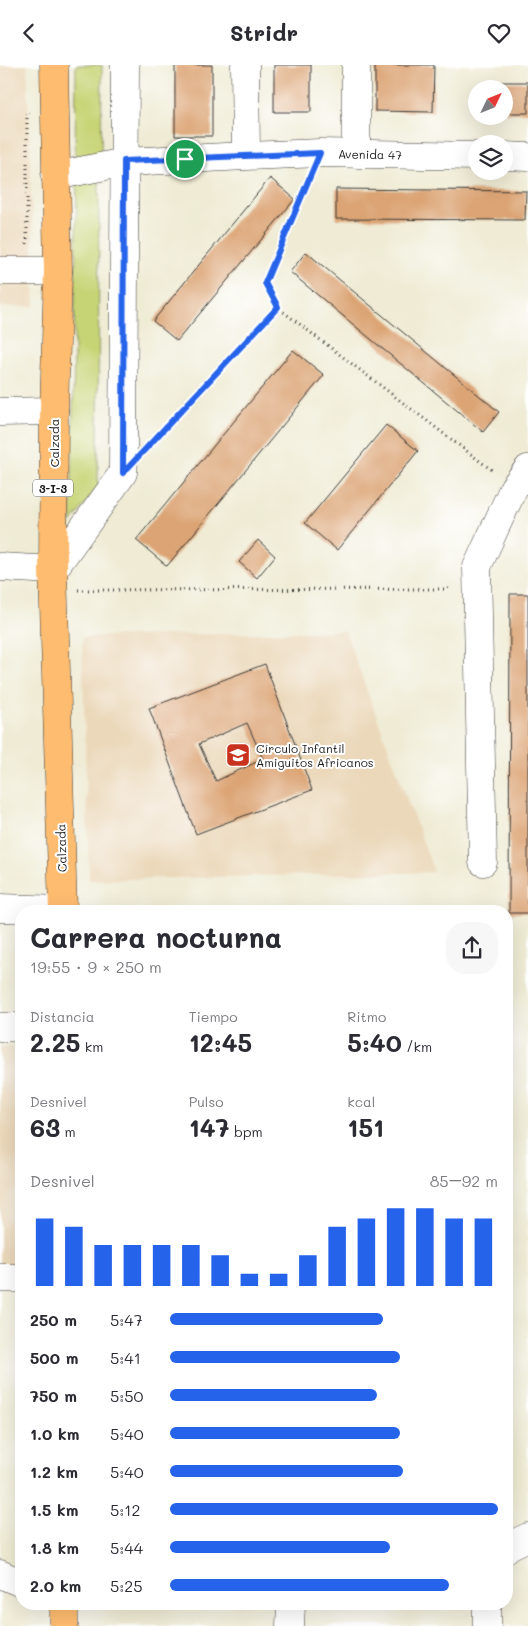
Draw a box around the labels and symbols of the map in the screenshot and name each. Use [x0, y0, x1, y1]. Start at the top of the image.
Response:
north arrow [468, 80, 512, 125]
pin [164, 138, 206, 180]
street label: Avenida 47 [338, 145, 402, 163]
street label: Calzada [46, 419, 62, 467]
road number: 3-I-3 [33, 479, 73, 497]
place label: Círculo Infantil Amiguitos Africanos [256, 740, 374, 770]
school or university icon: Círculo Infantil Amiguitos Africanos [225, 742, 251, 768]
street label: Calzada [52, 824, 70, 872]

